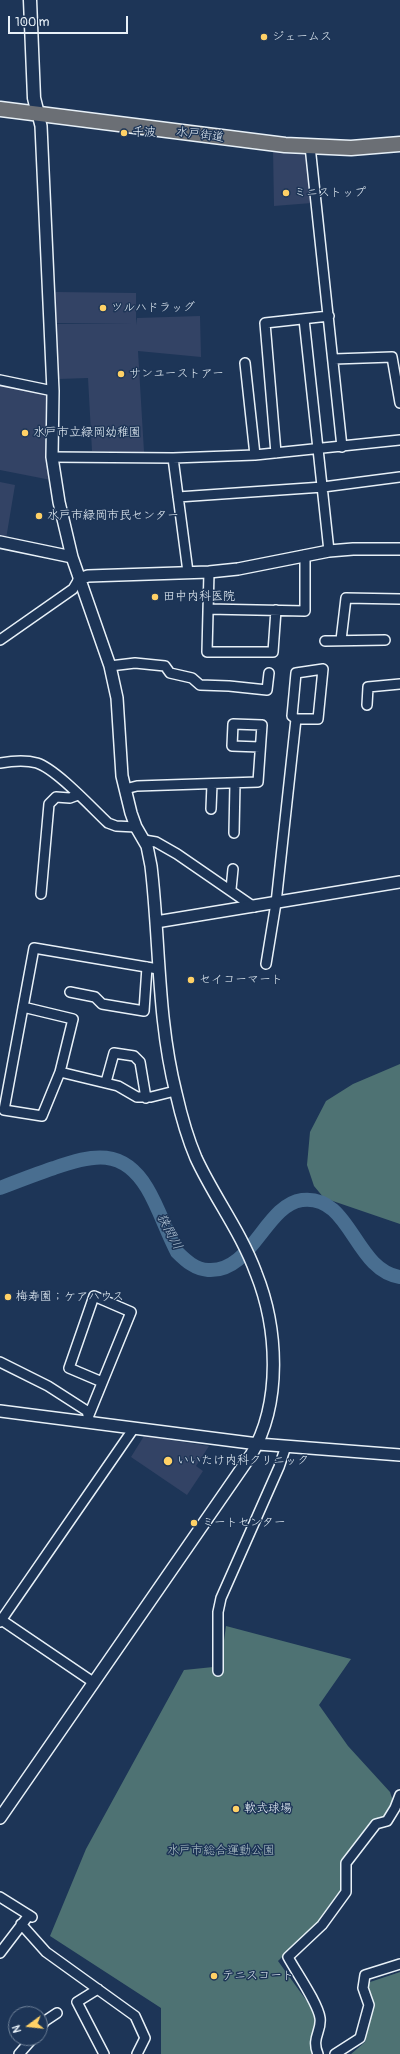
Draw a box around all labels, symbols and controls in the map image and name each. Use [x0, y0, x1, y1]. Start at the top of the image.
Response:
scale bar [10, 8, 130, 34]
text: 100 m [15, 15, 49, 30]
place label: ジェームス [272, 30, 332, 44]
marker: ジェームス [259, 32, 269, 42]
street label: 水戸街道 [175, 125, 225, 145]
place label: 千波 [132, 126, 156, 140]
marker: 千波 [119, 128, 129, 138]
place label: ミニストップ [294, 186, 366, 200]
marker: ミニストップ [281, 188, 291, 198]
place label: ツルハドラッグ [111, 301, 195, 315]
marker: ツルハドラッグ [98, 303, 108, 313]
place label: サンユーストアー [129, 367, 224, 381]
marker: サンユーストアー [116, 369, 126, 379]
place label: 水戸市立緑岡幼稚園 [33, 426, 141, 440]
marker: 水戸市立緑岡幼稚園 [20, 428, 30, 438]
place label: 水戸市緑岡市民センター [47, 509, 179, 523]
marker: 水戸市緑岡市民センター [34, 511, 44, 521]
place label: 田中内科医院 [163, 590, 235, 604]
marker: 田中内科医院 [150, 592, 160, 602]
place label: セイコーマート [199, 973, 283, 987]
marker: セイコーマート [186, 975, 196, 985]
water label: 狭間川 [153, 1211, 185, 1253]
place label: 梅寿園；ケアハウス [16, 1290, 124, 1304]
marker: 梅寿園；ケアハウス [3, 1292, 13, 1302]
place label: いいたけ内科クリニック [177, 1454, 309, 1468]
marker: いいたけ内科クリニック [162, 1455, 174, 1467]
place label: ミートセンター [202, 1516, 286, 1530]
marker: ミートセンター [189, 1518, 199, 1528]
place label: 軟式球場 [244, 1802, 292, 1816]
marker: 軟式球場 [231, 1804, 241, 1814]
park label: 水戸市総合運動公園 [167, 1844, 275, 1858]
place label: テニスコート [222, 1969, 294, 1983]
marker: テニスコート [209, 1971, 219, 1981]
north arrow [8, 2006, 48, 2046]
text: N [10, 2024, 24, 2034]

